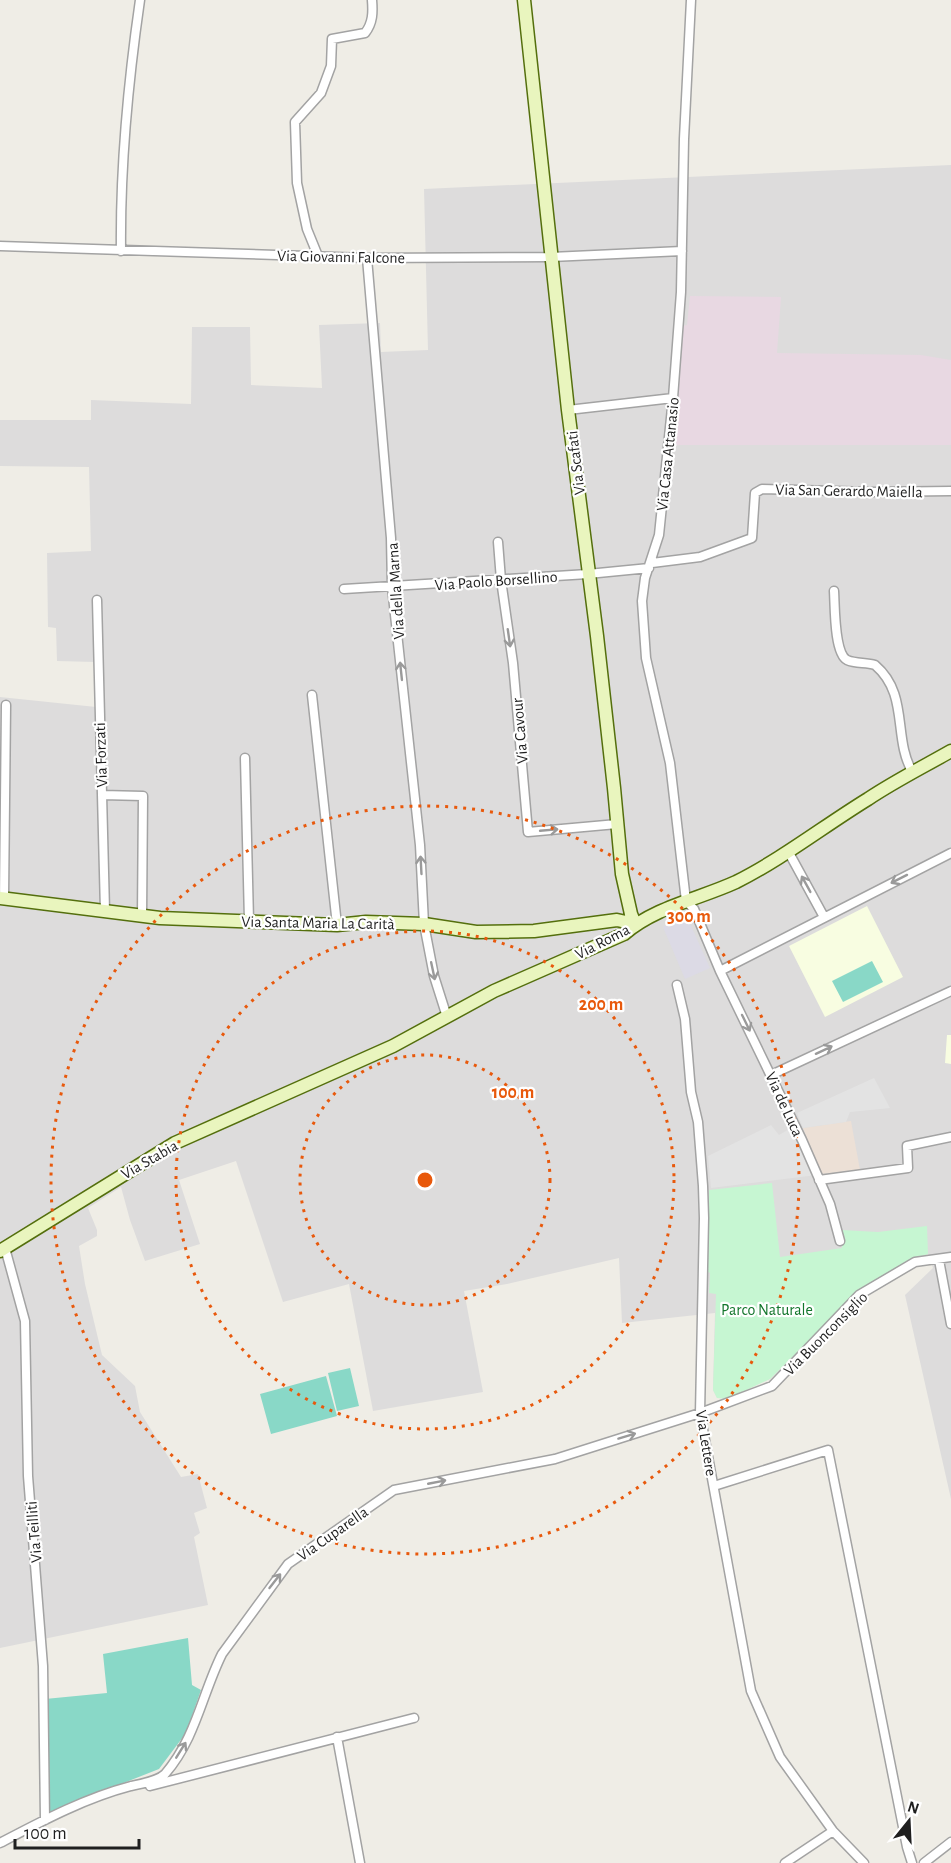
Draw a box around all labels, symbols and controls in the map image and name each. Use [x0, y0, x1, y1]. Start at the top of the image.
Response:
street label: Via Giovanni Falcone [277, 248, 405, 266]
street label: Via Casa Attanasio [654, 396, 682, 512]
street label: Via Scafati [564, 430, 588, 496]
street label: Via San Gerardo Maiella [775, 482, 923, 500]
street label: Via della Marna [385, 542, 407, 640]
street label: Via Paolo Borsellino [434, 569, 558, 593]
one-way arrow [504, 627, 515, 647]
one-way arrow [395, 662, 406, 682]
street label: Via Cavour [509, 697, 531, 764]
street label: Via Forzati [92, 722, 110, 788]
one-way arrow [539, 824, 558, 835]
one-way arrow [416, 856, 427, 876]
one-way arrow [890, 874, 908, 885]
one-way arrow [800, 876, 812, 893]
text: 300 m [667, 908, 711, 926]
street label: Via Santa Maria La Carità [241, 914, 395, 932]
street label: Via Roma [572, 921, 632, 962]
one-way arrow [428, 961, 439, 980]
text: 200 m [579, 996, 623, 1014]
one-way arrow [741, 1013, 752, 1031]
one-way arrow [815, 1044, 833, 1056]
street label: Via de Luca [762, 1070, 806, 1139]
text: 100 m [492, 1084, 534, 1102]
street label: Via Stabia [118, 1137, 181, 1182]
centre of rings [415, 1170, 435, 1190]
street label: Via Buonconsiglio [781, 1289, 871, 1379]
park label: Parco Naturale [721, 1302, 813, 1318]
street label: Via Lettere [693, 1409, 719, 1477]
one-way arrow [617, 1430, 636, 1441]
one-way arrow [427, 1476, 447, 1487]
street label: Via Teilliti [23, 1500, 45, 1563]
street label: Via Cuparella [294, 1504, 371, 1564]
one-way arrow [268, 1573, 281, 1589]
one-way arrow [175, 1742, 187, 1759]
north arrow [879, 1791, 939, 1851]
text: N [906, 1798, 921, 1817]
scale bar [15, 1812, 140, 1850]
text: 100 m [24, 1825, 67, 1843]

